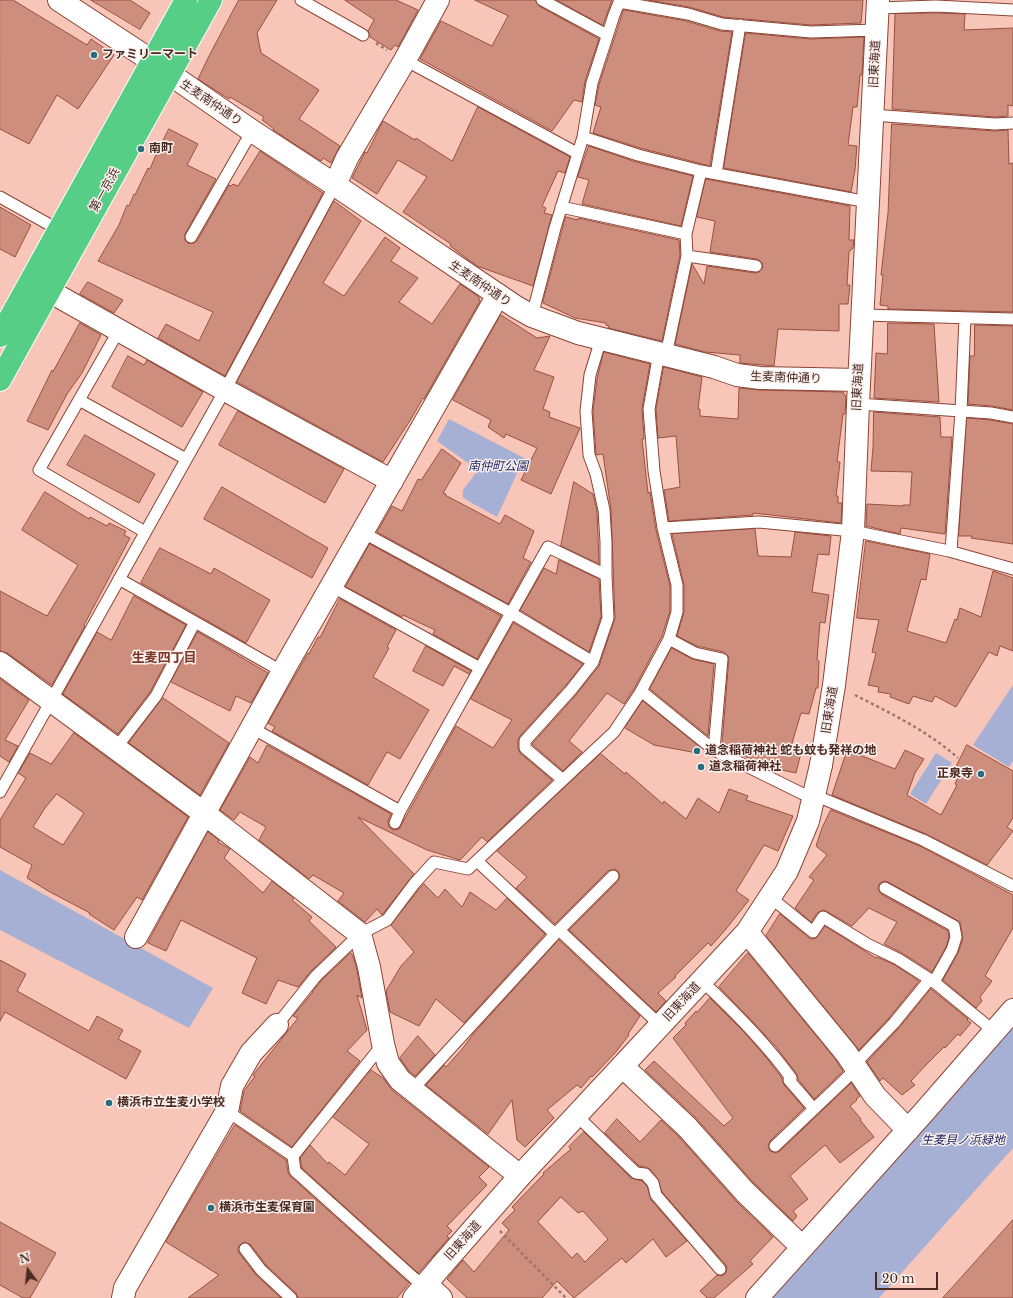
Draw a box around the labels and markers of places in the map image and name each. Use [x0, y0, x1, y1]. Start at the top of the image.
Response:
place label: ファミリーマート [102, 48, 198, 62]
marker: ファミリーマート [89, 50, 99, 60]
place label: 南町 [149, 142, 173, 156]
marker: 南町 [136, 144, 146, 154]
place label: 道念稲荷神社 蛇も蚊も発祥の地 [705, 744, 876, 758]
marker: 道念稲荷神社 蛇も蚊も発祥の地 [692, 746, 702, 756]
place label: 道念稲荷神社 [709, 760, 781, 774]
marker: 道念稲荷神社 [696, 762, 706, 772]
place label: 正泉寺 [937, 767, 973, 781]
marker: 正泉寺 [976, 769, 986, 779]
place label: 横浜市立生麦小学校 [117, 1096, 225, 1110]
marker: 横浜市立生麦小学校 [104, 1098, 114, 1108]
place label: 横浜市生麦保育園 [219, 1201, 315, 1215]
marker: 横浜市生麦保育園 [206, 1203, 216, 1213]

